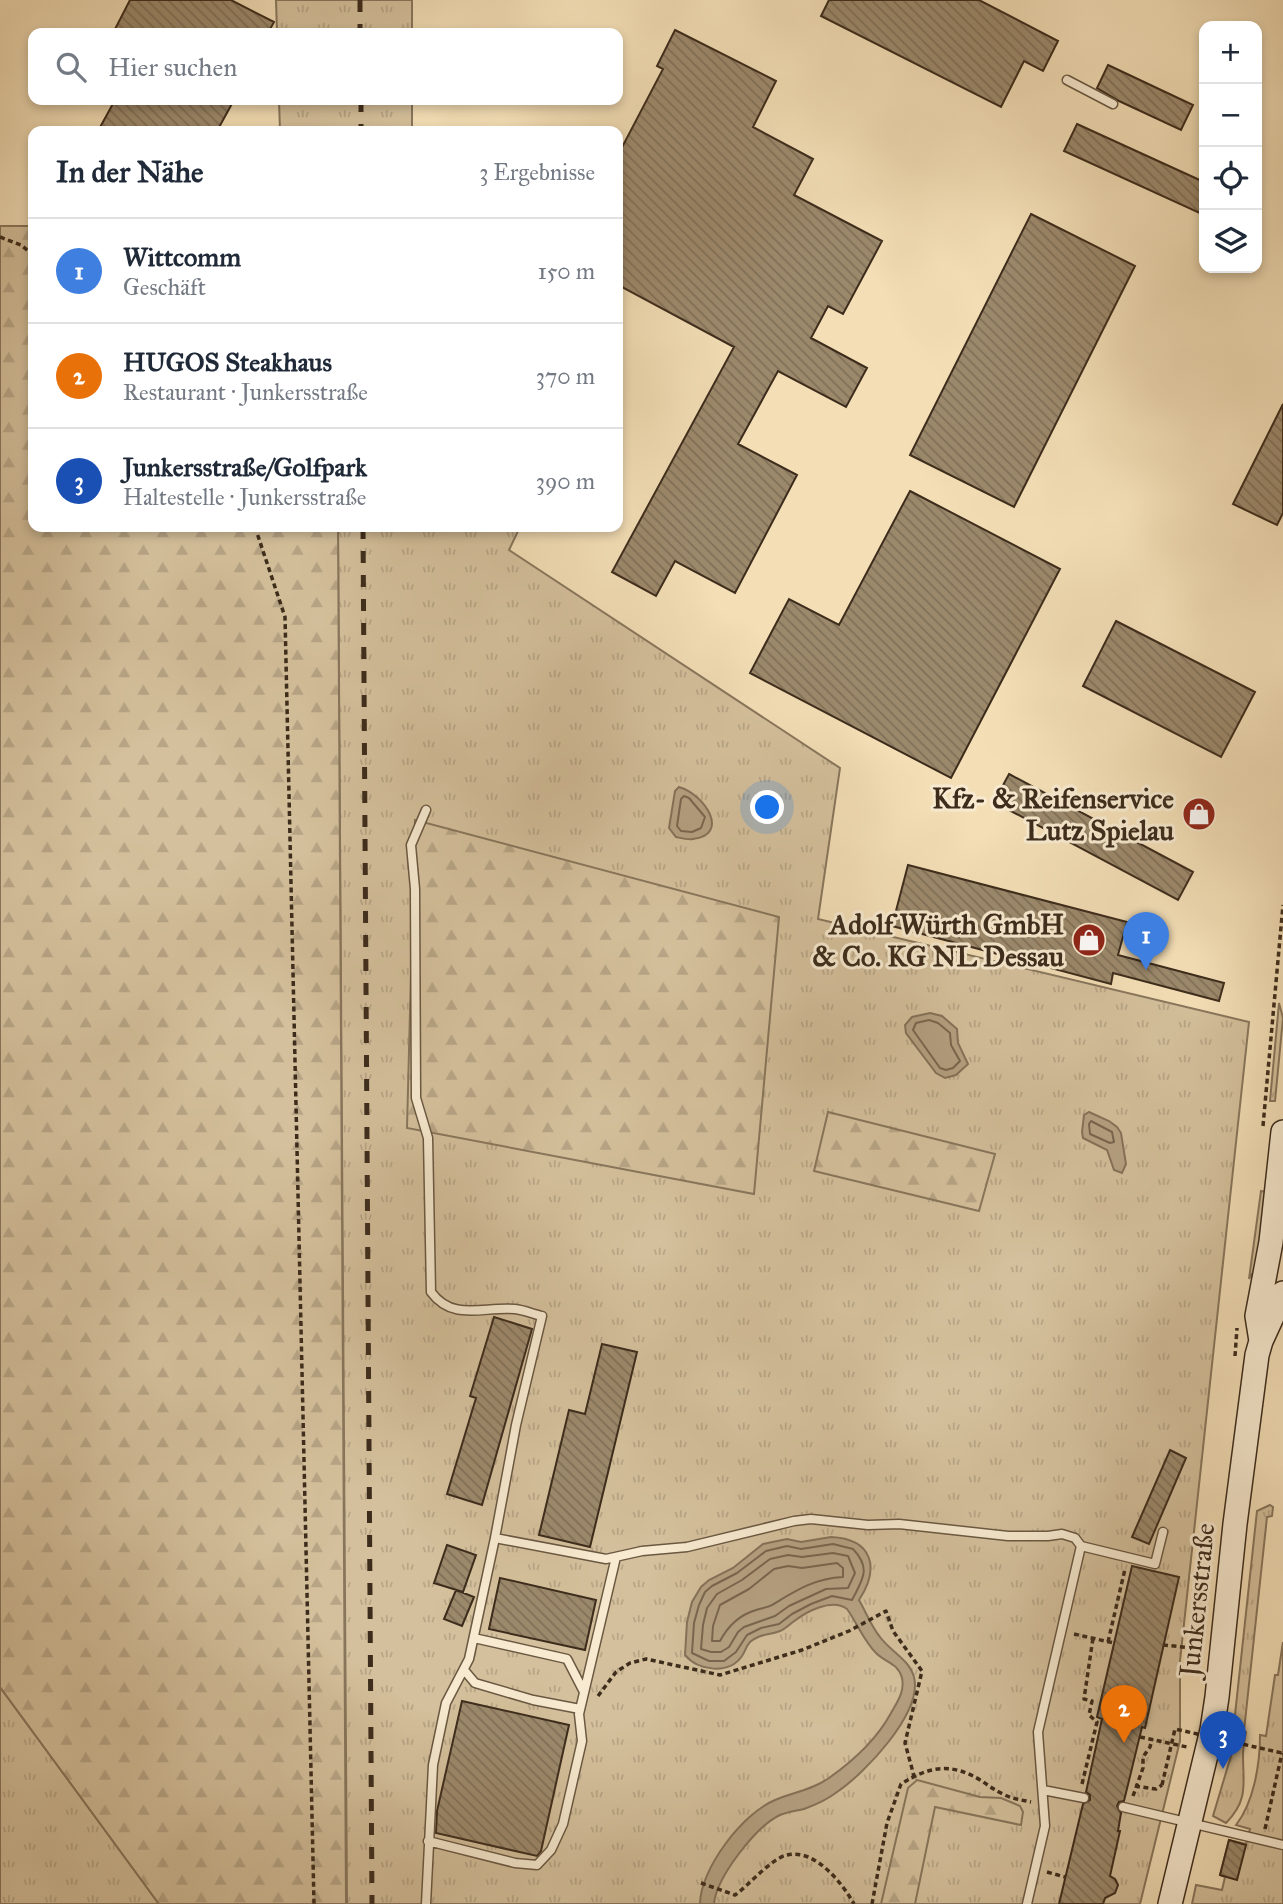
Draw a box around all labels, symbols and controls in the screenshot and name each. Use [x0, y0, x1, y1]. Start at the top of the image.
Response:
map controls [1199, 21, 1262, 273]
button: + [1199, 21, 1262, 84]
search box [28, 28, 623, 105]
icon: search [52, 48, 90, 86]
text: Hier suchen [108, 51, 237, 83]
button: − [1199, 84, 1262, 147]
button: locate [1199, 147, 1262, 210]
text: In der Nähe [56, 154, 204, 190]
text: 3 Ergebnisse [479, 158, 595, 186]
button: layers [1199, 210, 1262, 273]
text: Wittcomm [123, 241, 241, 273]
text: 1 [74, 257, 84, 285]
text: 150 m [538, 257, 595, 285]
text: Geschäft [123, 273, 206, 301]
text: HUGOS Steakhaus [123, 346, 332, 378]
text: 2 [73, 362, 85, 390]
text: 370 m [536, 362, 595, 390]
text: Restaurant · Junkersstraße [123, 378, 368, 406]
text: Junkersstraße/Golfpark [123, 451, 367, 483]
text: 3 [74, 467, 84, 495]
text: 390 m [536, 467, 595, 495]
text: Haltestelle · Junkersstraße [123, 483, 366, 511]
place label: Kfz- & Reifenservice Lutz Spielau [932, 781, 1174, 848]
your location [750, 790, 784, 824]
shop icon: Kfz- & Reifenservice Lutz Spielau [1180, 795, 1218, 833]
place label: Adolf Würth GmbH & Co. KG NL Dessau [812, 907, 1064, 974]
pin: 1 [1123, 912, 1169, 970]
shop icon: Adolf Würth GmbH & Co. KG NL Dessau [1070, 921, 1108, 959]
street label: Junkersstraße [1171, 1521, 1222, 1682]
pin: 2 [1101, 1685, 1147, 1743]
pin: 3 [1200, 1711, 1246, 1769]

